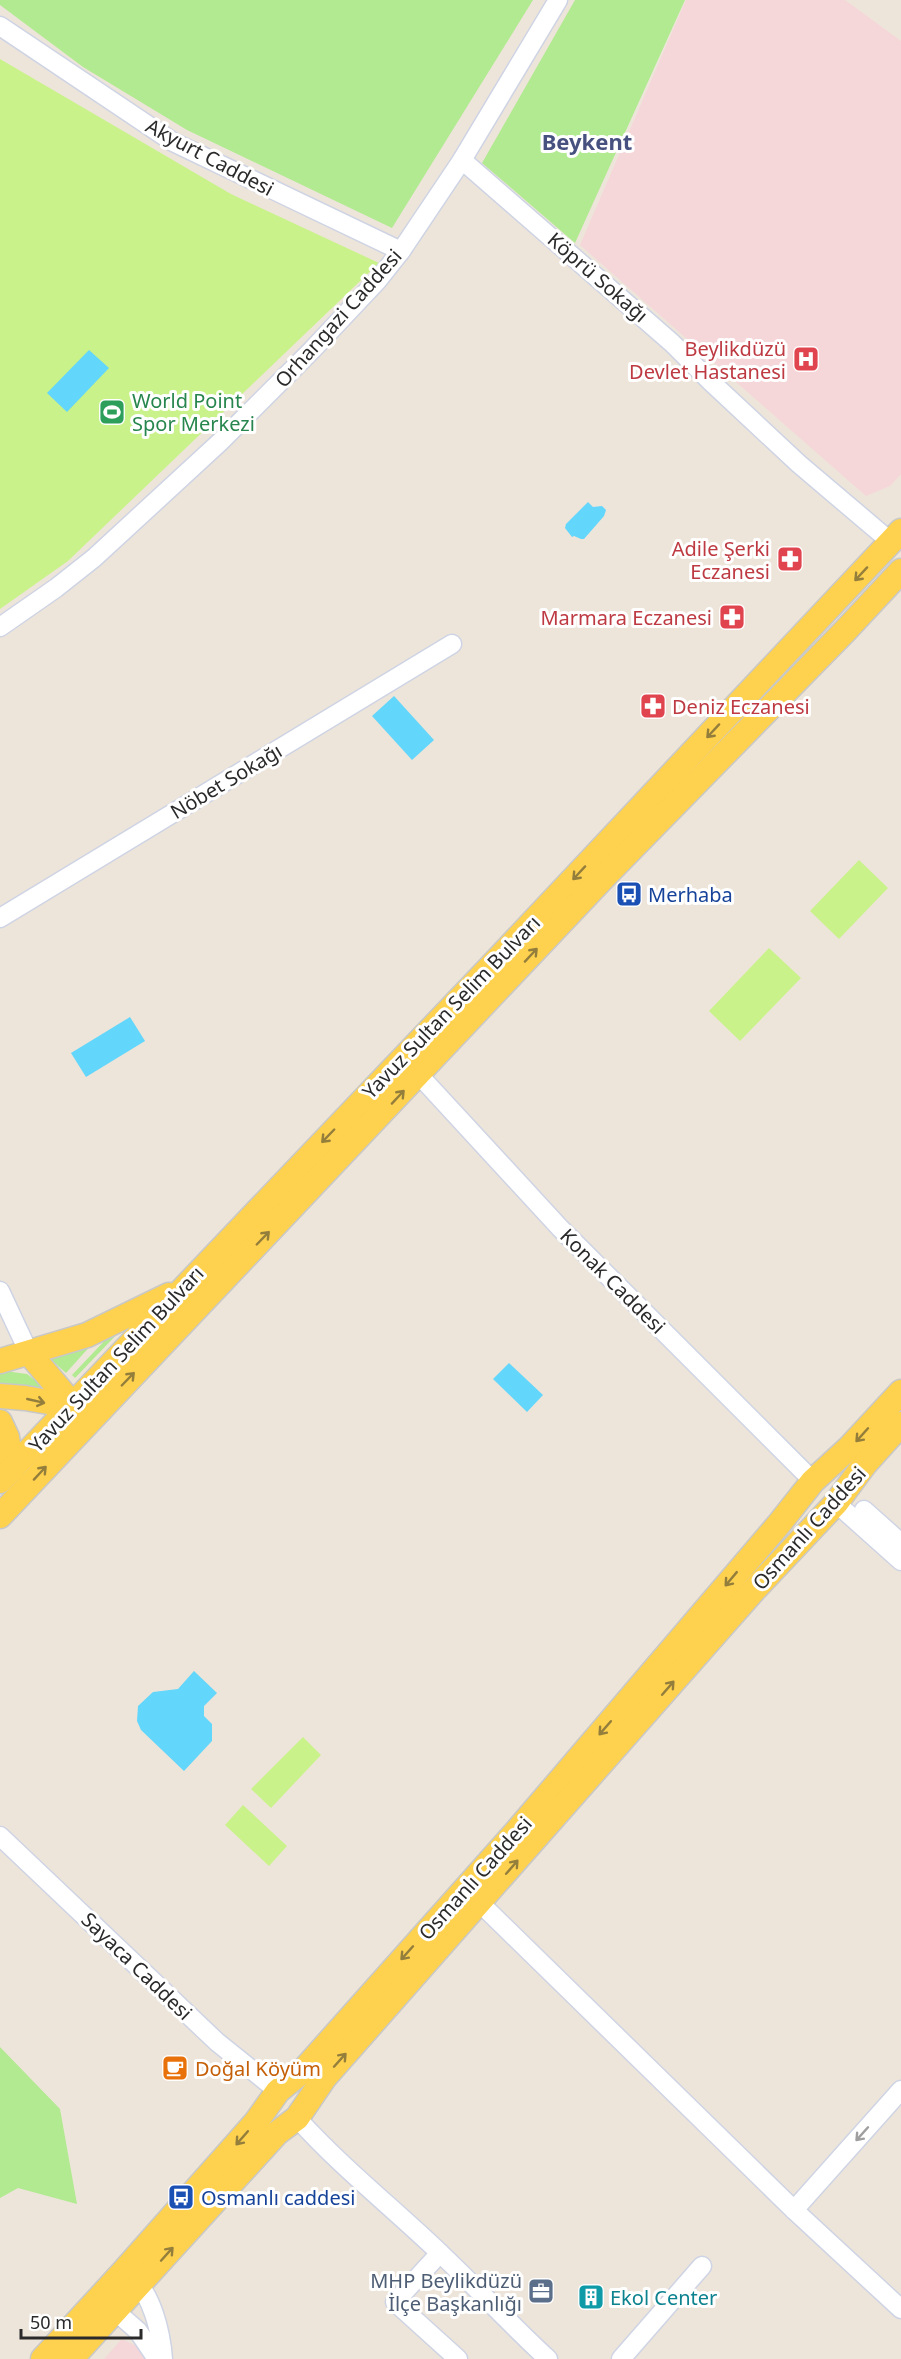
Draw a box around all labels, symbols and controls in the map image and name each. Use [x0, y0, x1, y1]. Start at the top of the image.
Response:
street label: Akyurt Caddesi [141, 112, 279, 202]
district label: Beykent [542, 126, 632, 156]
street label: Köprü Sokağı [542, 226, 654, 328]
street label: Orhangazi Caddesi [269, 243, 407, 393]
place label: Beylikdüzü Devlet Hastanesi [629, 335, 786, 385]
hospital icon: Beylikdüzü Devlet Hastanesi [791, 344, 821, 374]
place label: World Point Spor Merkezi [132, 387, 255, 437]
sports icon: World Point Spor Merkezi [97, 397, 127, 427]
place label: Adile Şerki Eczanesi [672, 535, 770, 585]
pharmacy icon: Adile Şerki Eczanesi [775, 544, 805, 574]
one-way arrow [854, 567, 868, 582]
pharmacy icon: Marmara Eczanesi [717, 602, 747, 632]
place label: Marmara Eczanesi [540, 604, 712, 631]
pharmacy icon: Deniz Eczanesi [638, 691, 668, 721]
place label: Deniz Eczanesi [672, 693, 810, 720]
one-way arrow [706, 724, 720, 739]
street label: Nöbet Sokağı [165, 737, 287, 825]
one-way arrow [572, 866, 586, 881]
bus stop icon: Merhaba [614, 879, 644, 909]
place label: Merhaba [648, 881, 733, 908]
street label: Yavuz Sultan Selim Bulvarı [356, 910, 546, 1104]
one-way arrow [524, 947, 538, 962]
one-way arrow [390, 1090, 404, 1105]
one-way arrow [321, 1128, 336, 1143]
street label: Konak Caddesi [555, 1223, 671, 1339]
one-way arrow [256, 1231, 271, 1246]
street label: Yavuz Sultan Selim Bulvarı [23, 1260, 209, 1458]
one-way arrow [121, 1372, 135, 1387]
one-way arrow [26, 1395, 45, 1407]
one-way arrow [855, 1427, 869, 1442]
street label: Osmanlı Caddesi [746, 1460, 872, 1596]
one-way arrow [32, 1466, 46, 1481]
one-way arrow [724, 1571, 738, 1586]
one-way arrow [661, 1680, 674, 1696]
one-way arrow [599, 1720, 613, 1736]
street label: Osmanlı Caddesi [412, 1810, 538, 1946]
one-way arrow [505, 1860, 519, 1875]
street label: Sayaca Caddesi [76, 1906, 198, 2026]
one-way arrow [400, 1945, 414, 1960]
one-way arrow [333, 2052, 347, 2067]
cafe icon: Doğal Köyüm [160, 2053, 190, 2083]
place label: Doğal Köyüm [195, 2055, 321, 2082]
one-way arrow [855, 2126, 869, 2141]
one-way arrow [235, 2130, 249, 2145]
bus stop icon: Osmanlı caddesi [166, 2182, 196, 2212]
place label: Osmanlı caddesi [201, 2184, 355, 2211]
one-way arrow [160, 2247, 174, 2262]
place label: MHP Beylikdüzü İlçe Başkanlığı [370, 2267, 522, 2317]
office icon: MHP Beylikdüzü İlçe Başkanlığı [526, 2276, 556, 2306]
building icon: Ekol Center [576, 2282, 606, 2312]
place label: Ekol Center [610, 2284, 717, 2311]
scale bar [21, 2302, 141, 2340]
text: 50 m [30, 2310, 72, 2334]

